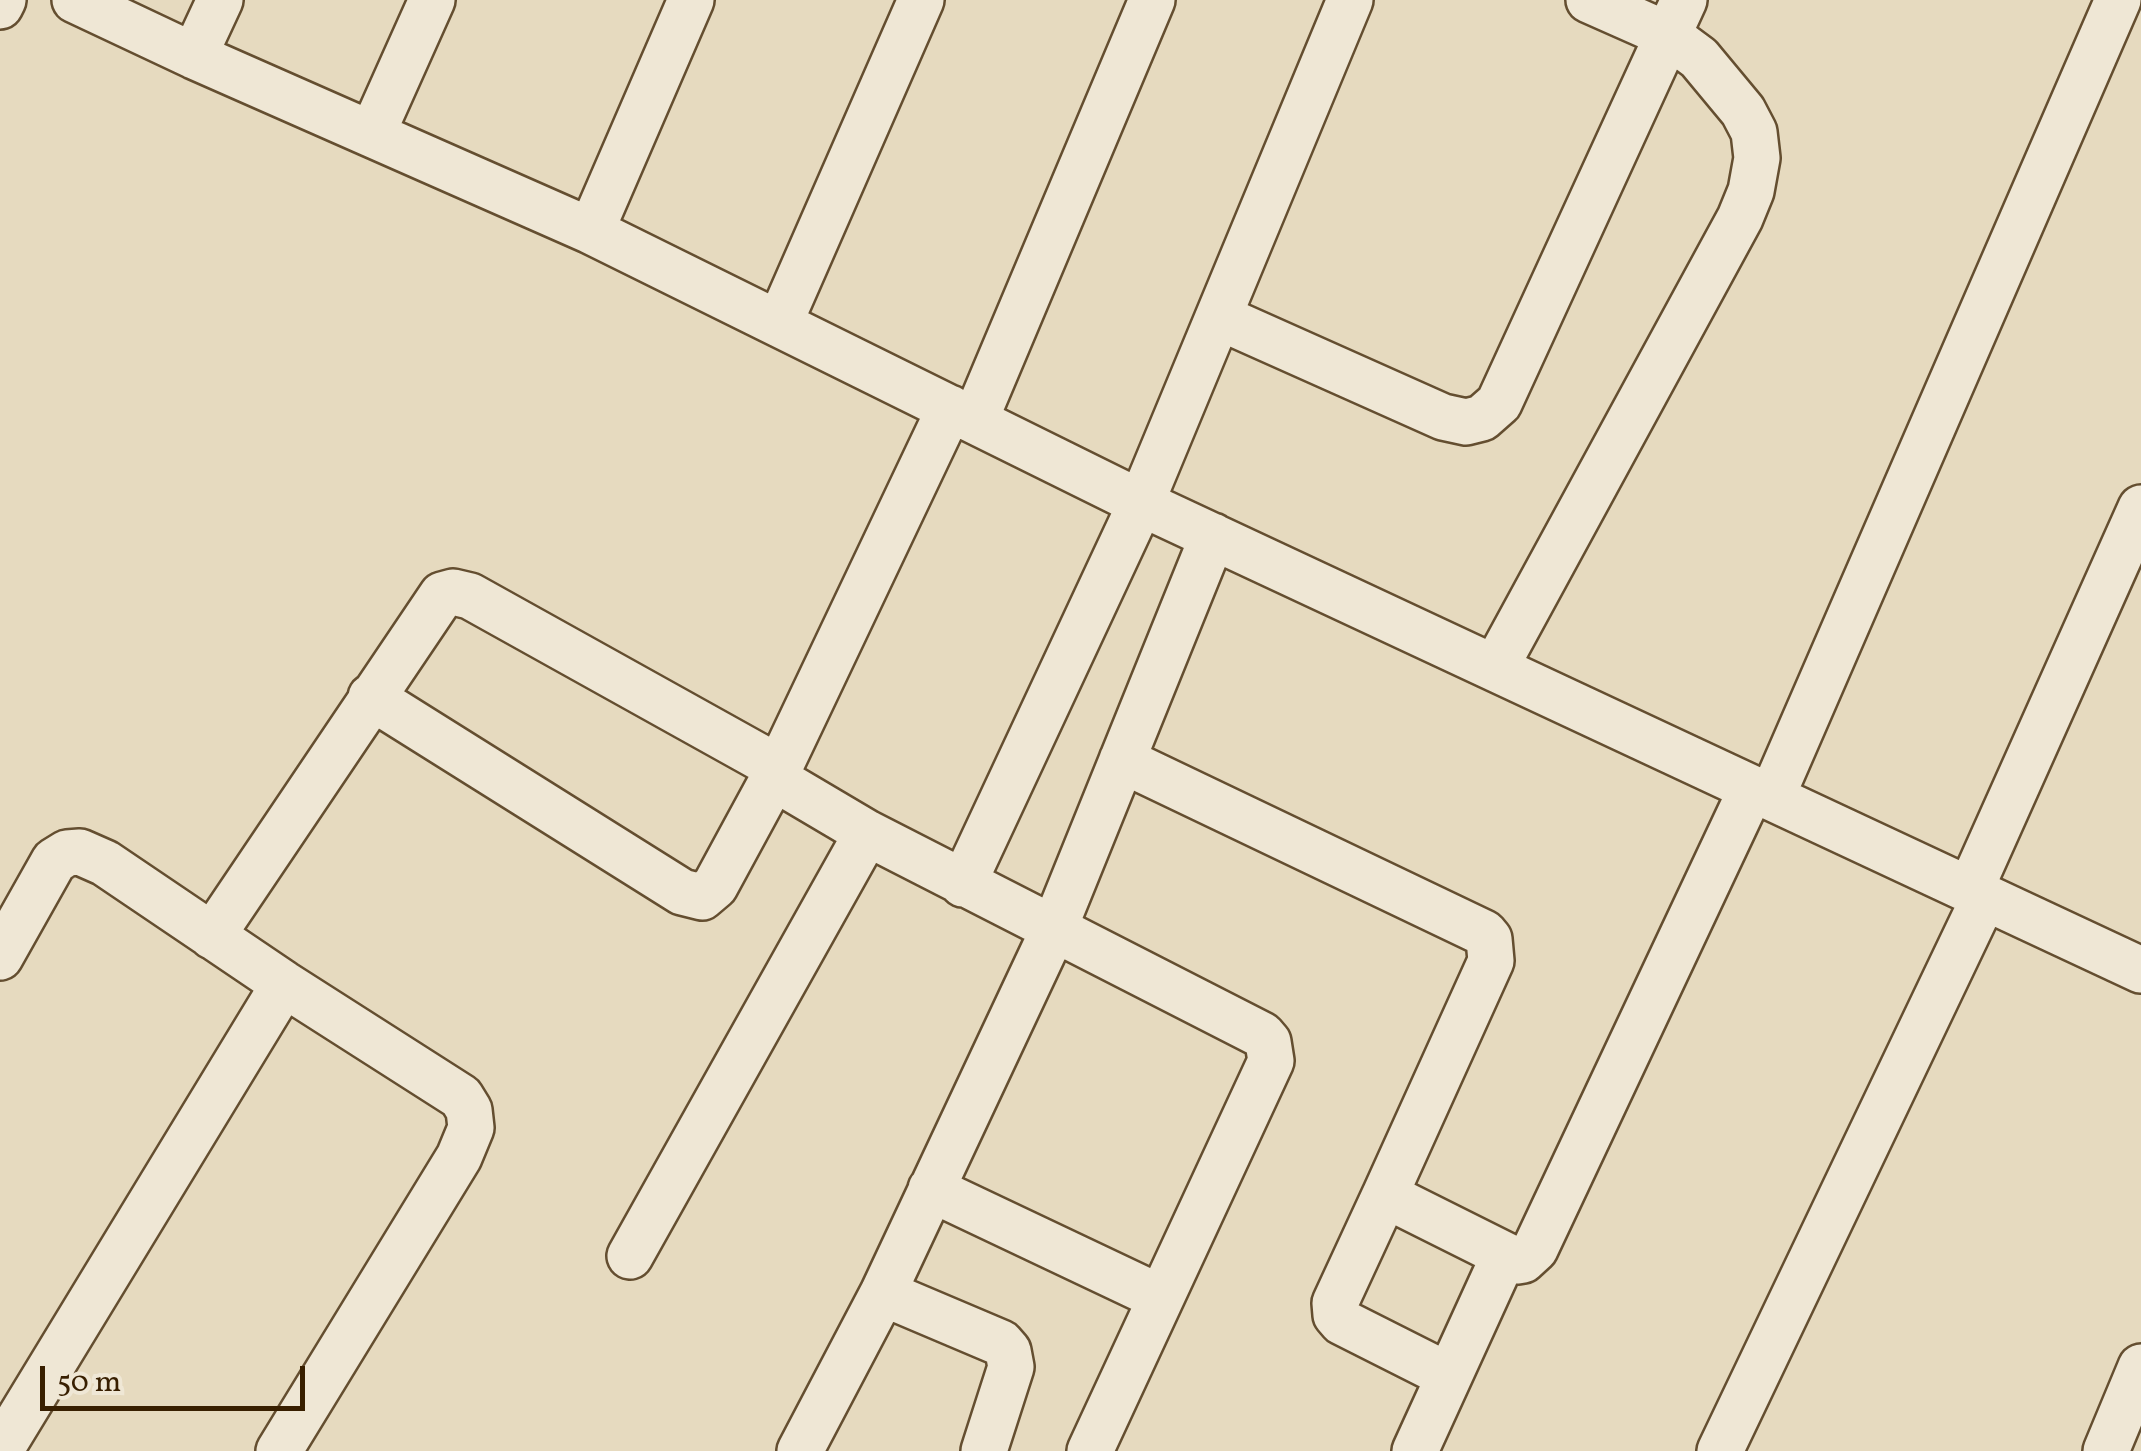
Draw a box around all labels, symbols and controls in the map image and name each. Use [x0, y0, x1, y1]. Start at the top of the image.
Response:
scale bar [45, 1346, 310, 1408]
text: 50 m [57, 1362, 121, 1404]

